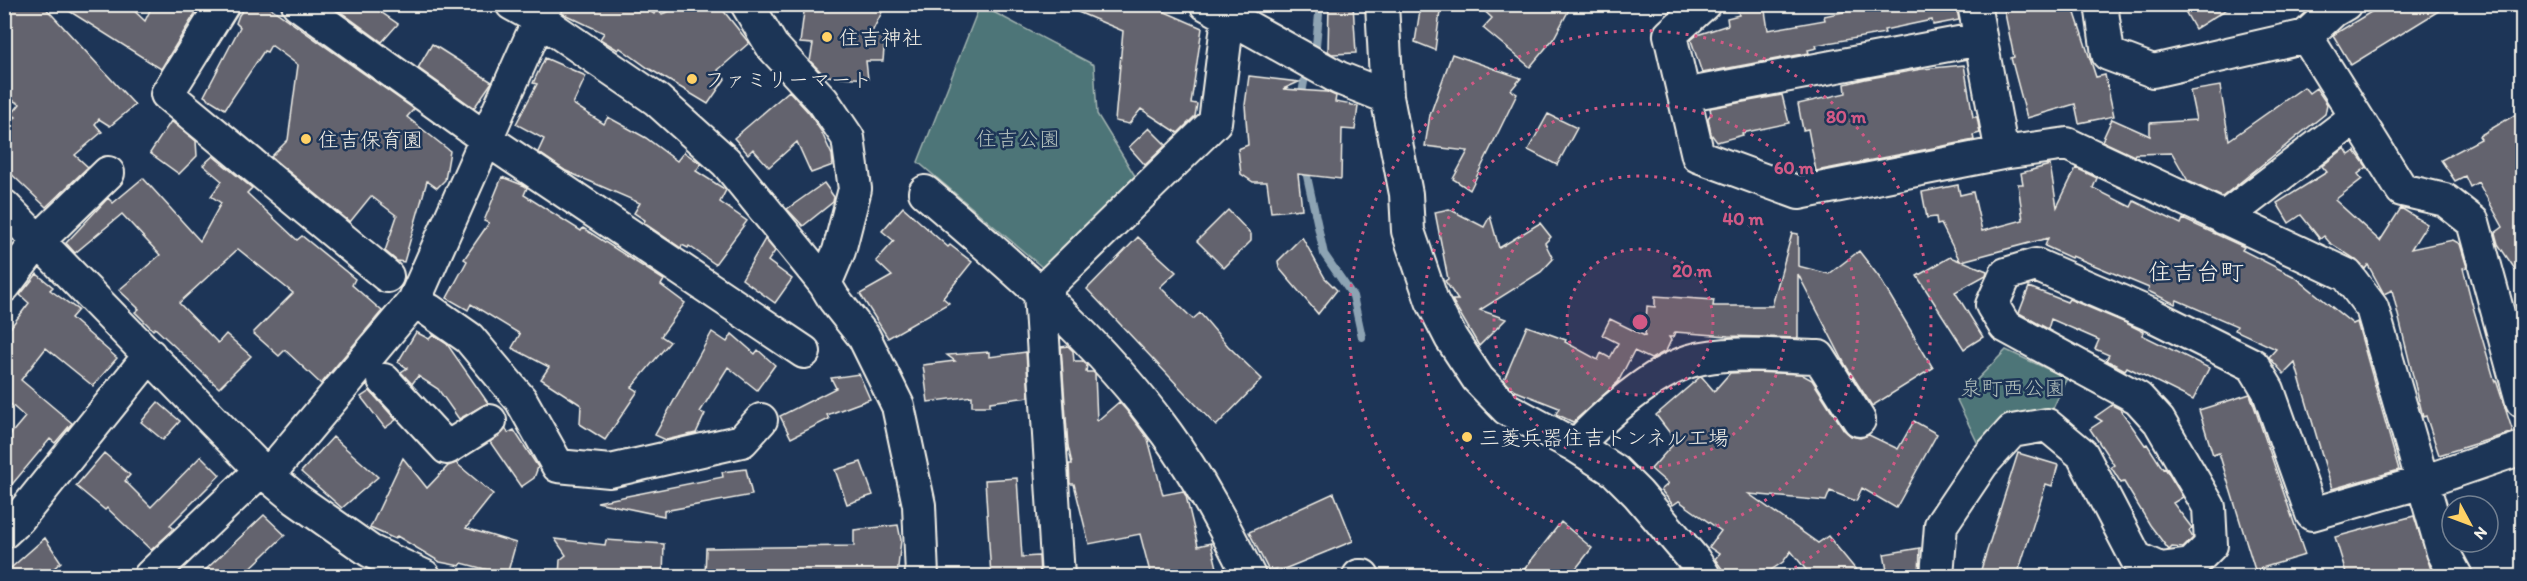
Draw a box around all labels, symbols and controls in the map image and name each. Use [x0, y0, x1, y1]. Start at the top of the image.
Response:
place label: 住吉神社 [839, 25, 923, 50]
marker: 住吉神社 [820, 30, 834, 44]
place label: ファミリーマート [704, 67, 872, 92]
marker: ファミリーマート [685, 72, 699, 86]
text: 80 m [1826, 106, 1867, 128]
park label: 住吉公園 [976, 126, 1060, 151]
place label: 住吉保育園 [318, 127, 423, 152]
marker: 住吉保育園 [299, 132, 313, 146]
text: 60 m [1774, 157, 1815, 179]
text: 40 m [1722, 208, 1764, 230]
district label: 住吉台町 [2148, 257, 2244, 286]
text: 20 m [1672, 260, 1713, 282]
centre of rings [1630, 312, 1650, 332]
park label: 泉町西公園 [1961, 375, 2066, 400]
place label: 三菱兵器住吉トンネル工場 [1479, 425, 1729, 450]
marker: 三菱兵器住吉トンネル工場 [1460, 430, 1474, 444]
north arrow [2440, 494, 2500, 554]
text: N [2470, 523, 2492, 544]

